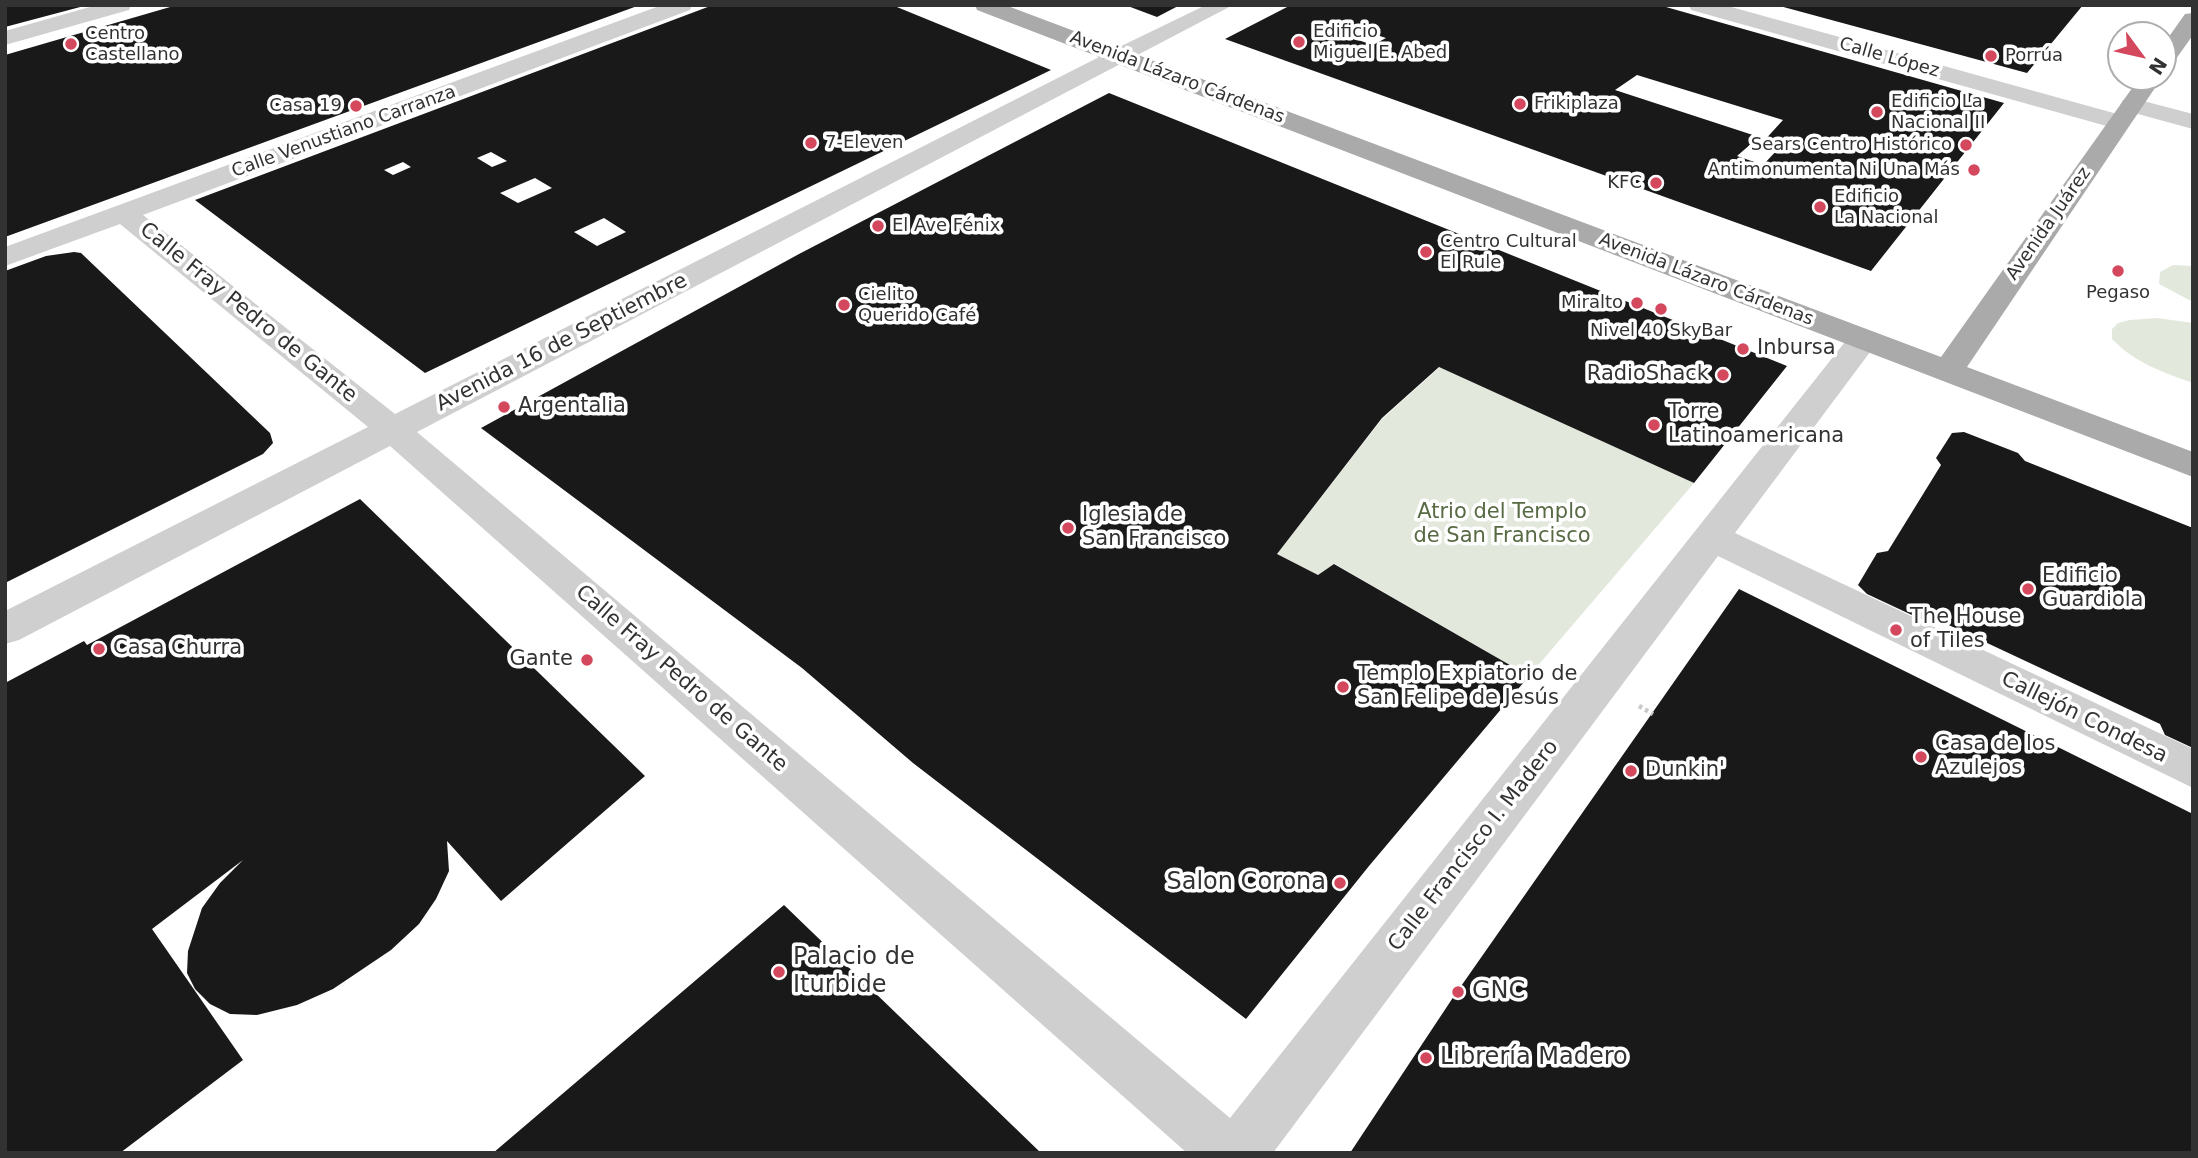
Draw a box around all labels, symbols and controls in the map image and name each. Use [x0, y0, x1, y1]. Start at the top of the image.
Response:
place label: Edificio Miguel E. Abed [1313, 21, 1447, 64]
north arrow [2107, 21, 2177, 91]
place label: Centro Castellano [85, 23, 180, 66]
street label: Avenida Lázaro Cárdenas [1067, 27, 1287, 129]
street label: Calle López [1836, 33, 1942, 83]
marker: Edificio Miguel E. Abed [1291, 34, 1307, 50]
marker: Centro Castellano [63, 36, 79, 52]
place label: Porrúa [2005, 45, 2063, 67]
marker: Porrúa [1983, 48, 1999, 64]
text: N [2144, 54, 2171, 79]
street label: Calle Venustiano Carranza [229, 81, 459, 183]
place label: Edificio La Nacional II [1891, 91, 1985, 134]
place label: Frikiplaza [1534, 93, 1619, 115]
place label: Casa 19 [269, 95, 342, 117]
marker: Frikiplaza [1512, 96, 1528, 112]
marker: Casa 19 [348, 98, 364, 114]
marker: Edificio La Nacional II [1869, 104, 1885, 120]
place label: 7-Eleven [825, 132, 904, 154]
place label: Sears Centro Histórico [1751, 134, 1952, 156]
marker: 7-Eleven [803, 135, 819, 151]
marker: Sears Centro Histórico [1958, 137, 1974, 153]
place label: Antimonumenta Ni Una Más [1708, 159, 1960, 181]
marker: Antimonumenta Ni Una Más [1966, 162, 1982, 178]
street label: Avenida Juárez [2002, 163, 2096, 285]
place label: KFC [1607, 172, 1642, 194]
marker: KFC [1648, 175, 1664, 191]
place label: Edificio La Nacional [1834, 186, 1939, 228]
marker: Edificio La Nacional [1812, 199, 1828, 215]
place label: El Ave Fénix [892, 215, 1000, 237]
street label: Calle Fray Pedro de Gante [134, 218, 362, 408]
marker: El Ave Fénix [870, 218, 886, 234]
street label: Avenida Lázaro Cárdenas [1596, 229, 1816, 331]
place label: Centro Cultural El Rule [1440, 231, 1577, 274]
marker: Centro Cultural El Rule [1418, 244, 1434, 260]
marker: Pegaso [2110, 263, 2126, 279]
street label: Avenida 16 de Septiembre [432, 269, 692, 417]
place label: Pegaso [2086, 282, 2150, 304]
place label: Cielito Querido Café [858, 284, 976, 326]
place label: Miralto [1561, 292, 1623, 314]
marker: Miralto [1629, 295, 1645, 311]
marker: Cielito Querido Café [836, 297, 852, 313]
marker: Nivel 40 SkyBar [1653, 301, 1669, 317]
place label: Nivel 40 SkyBar [1590, 320, 1732, 342]
place label: Inbursa [1757, 336, 1836, 362]
marker: Inbursa [1735, 341, 1751, 357]
place label: RadioShack [1587, 362, 1709, 388]
marker: RadioShack [1715, 367, 1731, 383]
place label: Argentalia [518, 394, 626, 420]
marker: Argentalia [496, 399, 512, 415]
place label: Torre Latinoamericana [1668, 400, 1844, 450]
marker: Torre Latinoamericana [1646, 417, 1662, 433]
park label: Atrio del Templo de San Francisco [1413, 500, 1591, 550]
place label: Iglesia de San Francisco [1082, 503, 1226, 553]
marker: Iglesia de San Francisco [1060, 520, 1076, 536]
place label: Edificio Guardiola [2042, 564, 2143, 614]
street label: Calle Fray Pedro de Gante [570, 580, 792, 778]
marker: Edificio Guardiola [2020, 581, 2036, 597]
place label: The House of Tiles [1910, 605, 2022, 655]
marker: The House of Tiles [1888, 622, 1904, 638]
place label: Casa Churra [113, 636, 242, 662]
marker: Casa Churra [91, 641, 107, 657]
place label: Gante [509, 647, 573, 673]
marker: Gante [579, 652, 595, 668]
place label: Templo Expiatorio de San Felipe de Jesús [1357, 662, 1577, 712]
street label: Callejón Condesa [1997, 667, 2171, 769]
marker: Templo Expiatorio de San Felipe de Jesús [1335, 679, 1351, 695]
place label: Casa de los Azulejos [1935, 732, 2056, 782]
street label: Calle Francisco I. Madero [1384, 735, 1564, 957]
marker: Casa de los Azulejos [1913, 749, 1929, 765]
place label: Dunkin' [1645, 758, 1725, 784]
marker: Dunkin' [1623, 763, 1639, 779]
place label: Salon Corona [1166, 869, 1326, 897]
marker: Salon Corona [1332, 875, 1348, 891]
place label: Palacio de Iturbide [793, 944, 915, 1000]
marker: Palacio de Iturbide [771, 964, 787, 980]
place label: GNC [1472, 978, 1525, 1006]
marker: GNC [1450, 984, 1466, 1000]
place label: Librería Madero [1440, 1044, 1628, 1072]
marker: Librería Madero [1418, 1050, 1434, 1066]

